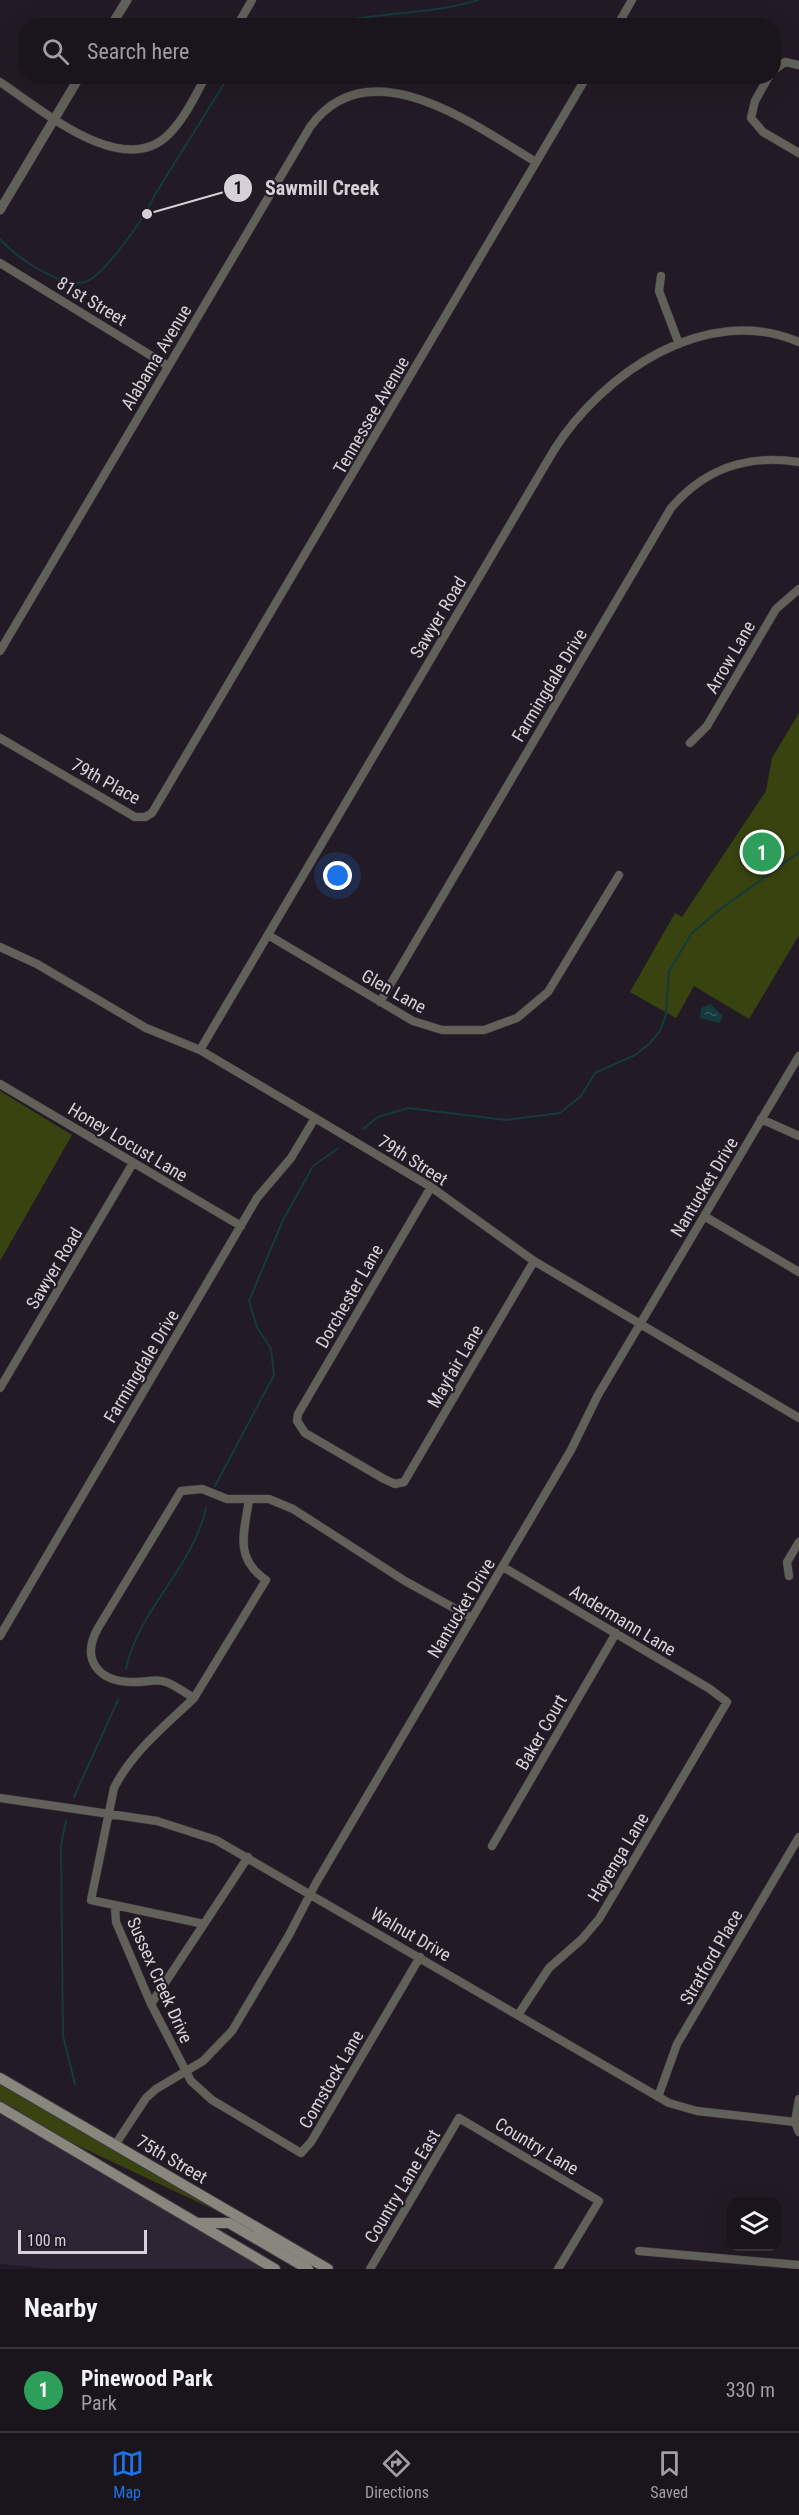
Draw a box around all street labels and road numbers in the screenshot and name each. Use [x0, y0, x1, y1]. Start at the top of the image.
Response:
street label: 81st Street [53, 272, 131, 330]
street label: Alabama Avenue [116, 301, 196, 413]
street label: Tennessee Avenue [329, 353, 413, 477]
street label: Sawyer Road [406, 572, 470, 662]
street label: Arrow Lane [701, 617, 759, 697]
street label: Farmingdale Drive [507, 625, 591, 745]
street label: 79th Place [68, 754, 144, 808]
street label: Glen Lane [358, 965, 430, 1017]
street label: Honey Locust Lane [65, 1098, 191, 1186]
street label: 79th Street [374, 1130, 452, 1190]
street label: Nantucket Drive [666, 1133, 742, 1241]
street label: Sawyer Road [22, 1223, 86, 1313]
street label: Dorchester Lane [311, 1241, 387, 1351]
street label: Farmingdale Drive [99, 1306, 183, 1426]
street label: Mayfair Lane [423, 1321, 487, 1411]
street label: Nantucket Drive [423, 1554, 499, 1662]
street label: Andermann Lane [566, 1580, 680, 1660]
street label: Baker Court [511, 1691, 571, 1773]
street label: Hayenga Lane [583, 1809, 653, 1905]
street label: Walnut Drive [367, 1903, 455, 1965]
street label: Stratford Place [675, 1906, 747, 2008]
street label: Sussex Creek Drive [123, 1914, 197, 2046]
street label: Comstock Lane [294, 2026, 368, 2132]
street label: Country Lane [491, 2113, 583, 2179]
street label: Country Lane East [360, 2125, 444, 2247]
street label: 75th Street [133, 2130, 211, 2188]

